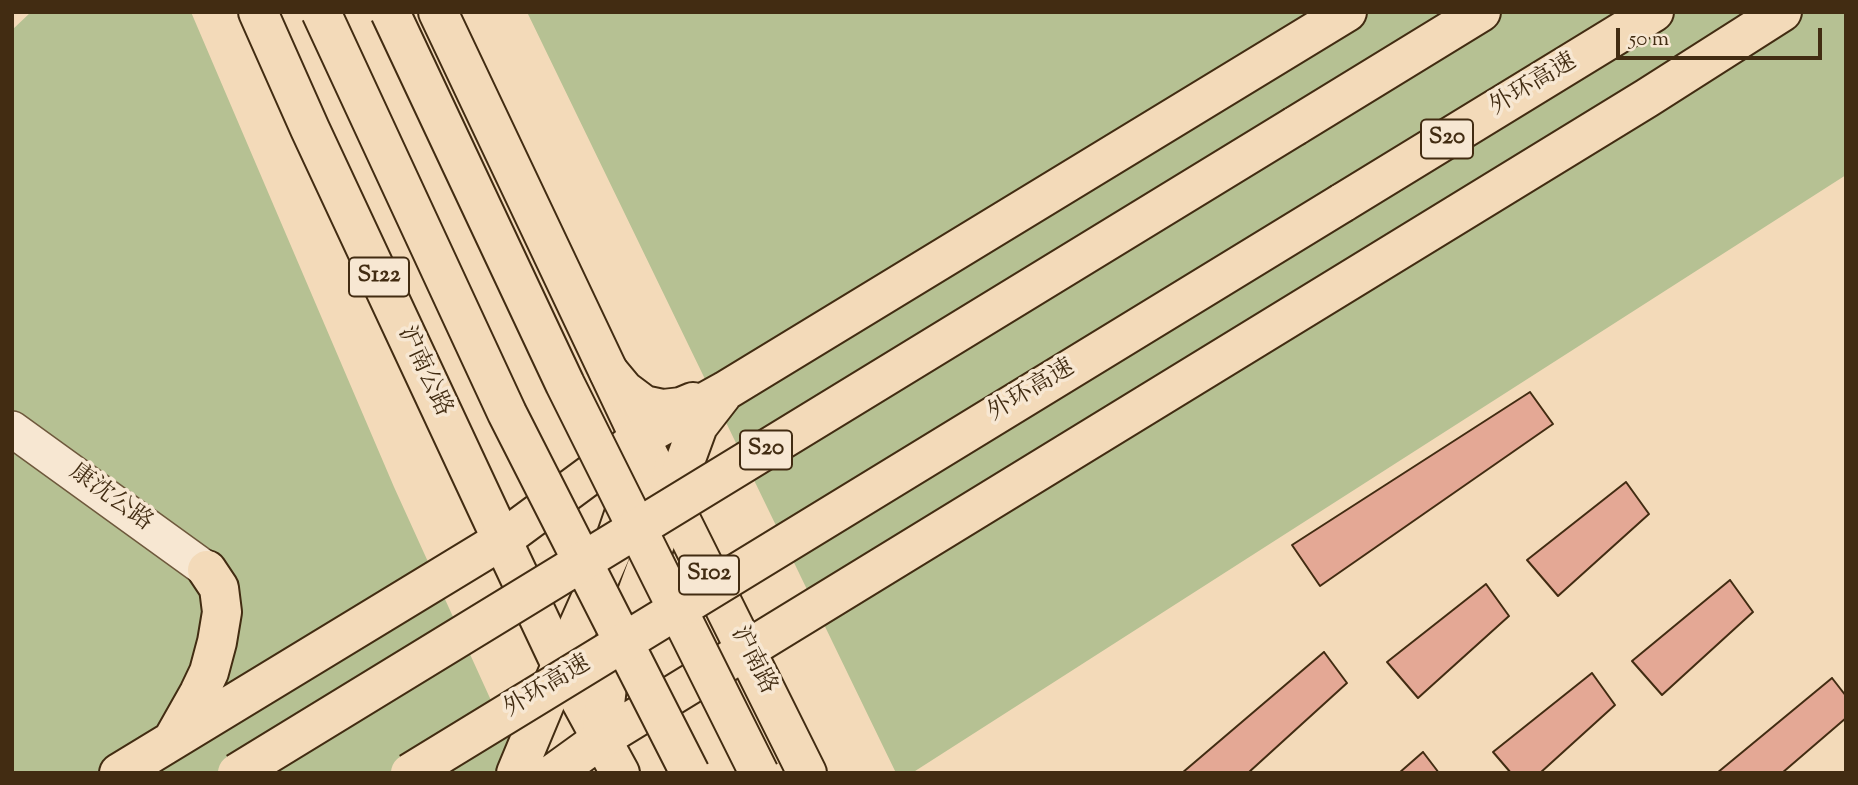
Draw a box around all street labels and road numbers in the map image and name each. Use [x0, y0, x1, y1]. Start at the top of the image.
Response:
street label: 外环高速 [1485, 49, 1583, 123]
road number: S20 [1421, 120, 1473, 158]
road number: S122 [349, 258, 409, 296]
street label: 沪南公路 [390, 322, 456, 422]
street label: 外环高速 [983, 355, 1081, 429]
road number: S20 [740, 431, 792, 470]
street label: 康沈公路 [63, 459, 157, 539]
road number: S102 [679, 555, 739, 594]
street label: 沪南路 [723, 622, 781, 700]
street label: 外环高速 [499, 651, 597, 725]

